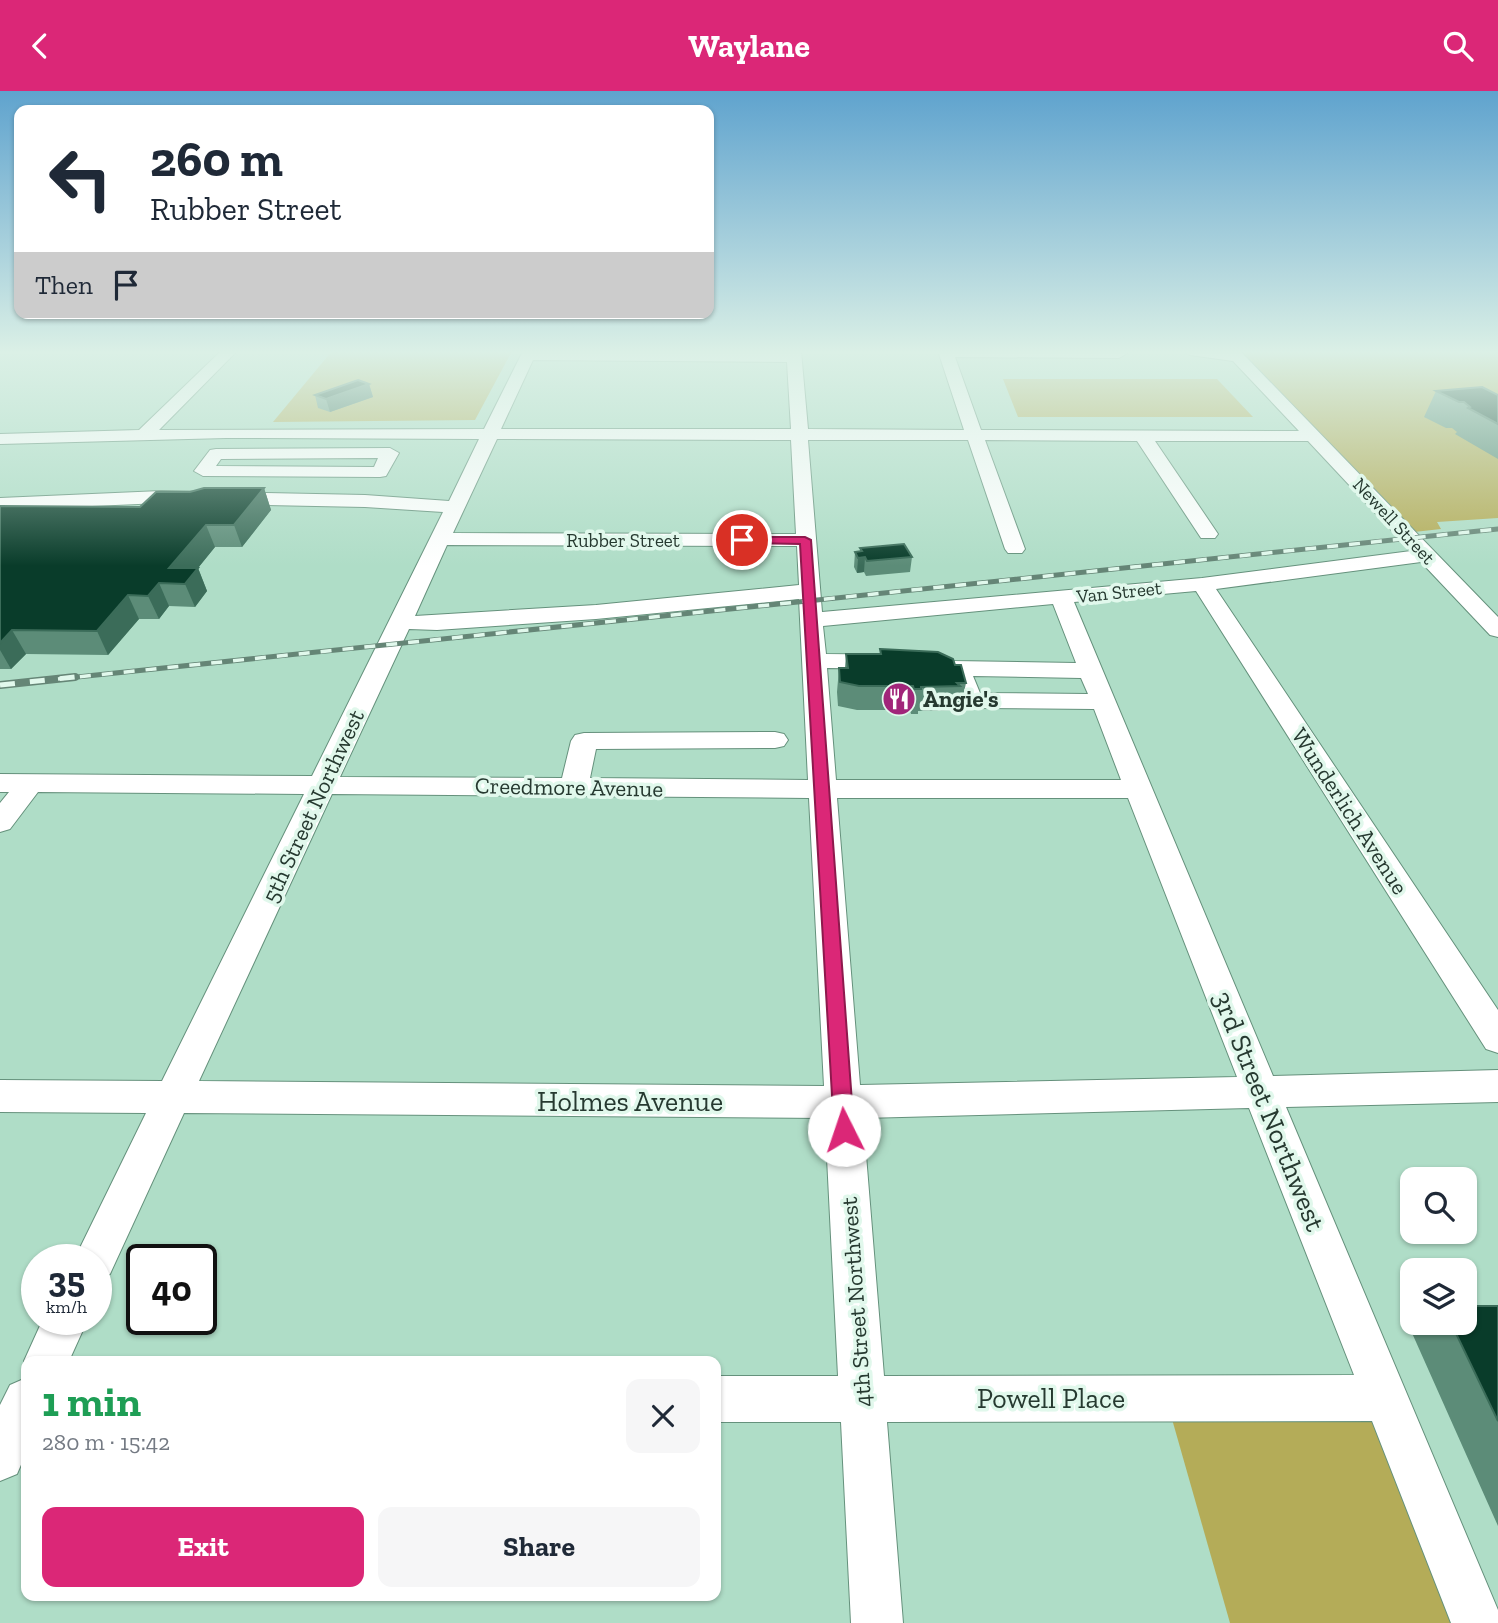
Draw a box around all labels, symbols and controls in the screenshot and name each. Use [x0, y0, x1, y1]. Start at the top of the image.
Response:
icon: back [21, 27, 59, 65]
text: Waylane [688, 27, 810, 65]
icon: search [1439, 27, 1477, 65]
text: 260 m [150, 130, 283, 189]
icon: left [35, 133, 126, 224]
text: Rubber Street [150, 190, 341, 228]
icon: arrive [107, 266, 145, 304]
text: Then [35, 269, 93, 301]
street label: Newell Street [1348, 473, 1440, 569]
pin [712, 510, 772, 570]
icon: arrive [723, 521, 761, 559]
street label: Rubber Street [566, 529, 680, 552]
street label: Van Street [1074, 576, 1163, 608]
restaurant icon: Angie's [880, 680, 918, 718]
place label: Angie's [923, 685, 999, 713]
street label: 5th Street Northwest [256, 705, 370, 907]
street label: Wunderlich Avenue [1286, 722, 1414, 900]
street label: Creedmore Avenue [475, 771, 663, 803]
street label: 3rd Street Northwest [1206, 986, 1332, 1236]
street label: Holmes Avenue [537, 1085, 723, 1118]
position arrow [807, 1093, 881, 1167]
map controls [1400, 1167, 1477, 1335]
button: search [1400, 1167, 1477, 1244]
street label: 4th Street Northwest [835, 1196, 877, 1408]
speed limit sign: 40 [126, 1244, 217, 1335]
button: layers [1400, 1258, 1477, 1335]
text: 35 [48, 1259, 85, 1301]
text: km/h [46, 1296, 87, 1318]
text: 1 min [42, 1376, 141, 1427]
button: close [626, 1379, 700, 1453]
street label: Powell Place [977, 1382, 1125, 1415]
text: 280 m · 15:42 [42, 1428, 170, 1456]
button: Exit [42, 1507, 364, 1587]
button: Share [378, 1507, 700, 1587]

